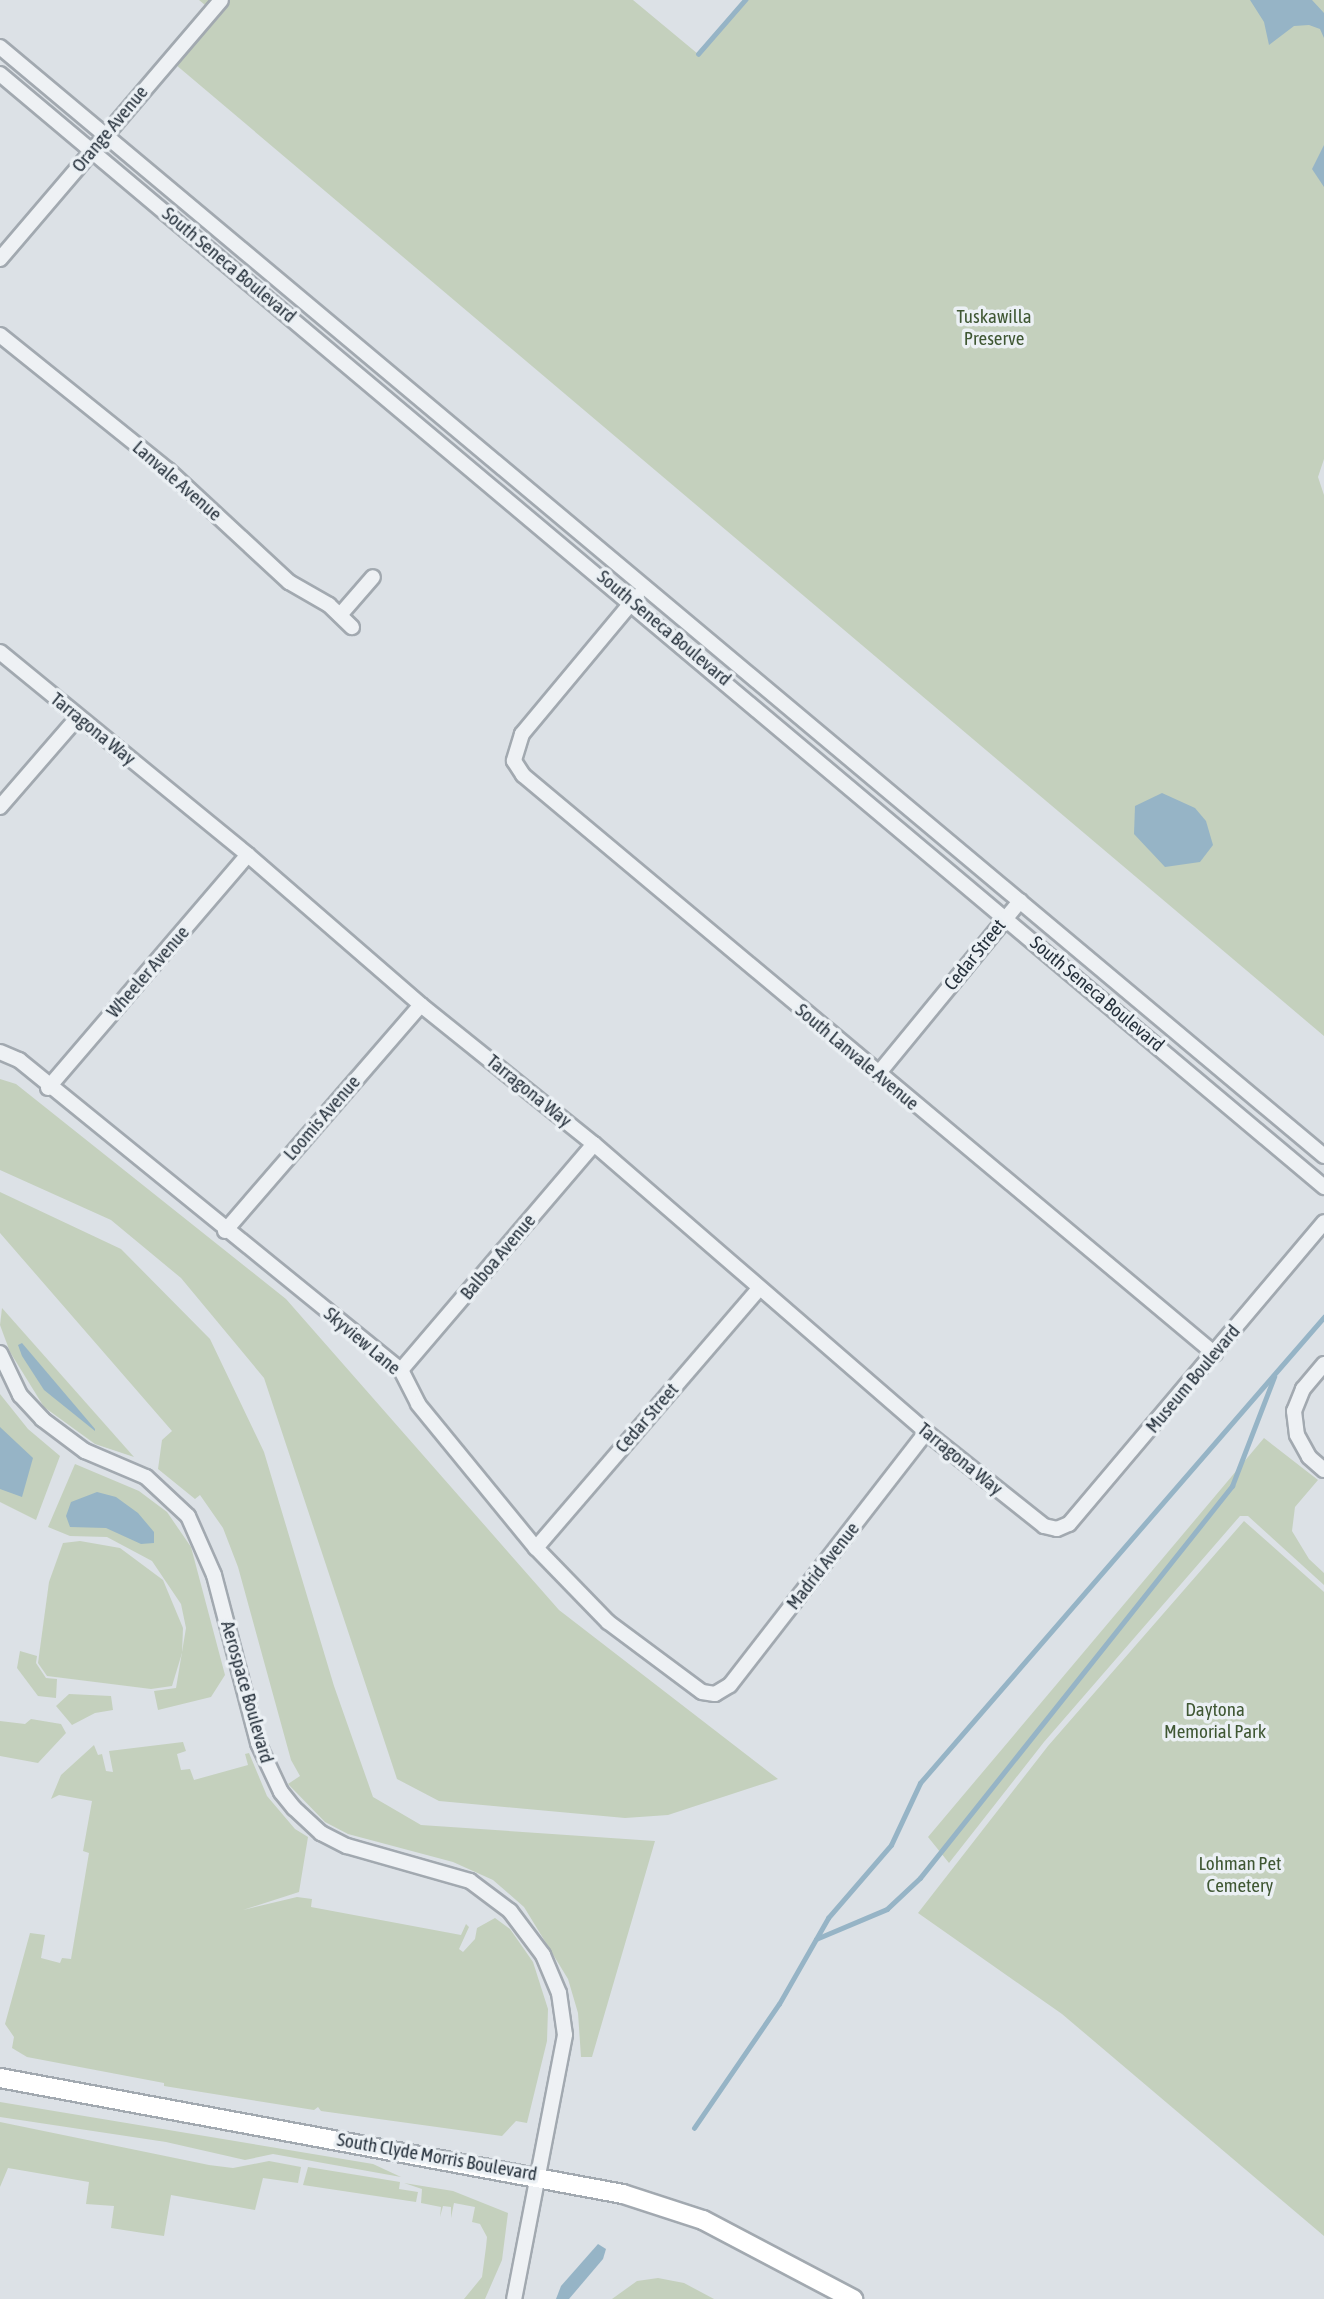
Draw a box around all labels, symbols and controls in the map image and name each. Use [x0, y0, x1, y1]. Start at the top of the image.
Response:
street label: Orange Avenue [67, 81, 153, 177]
street label: South Seneca Boulevard [157, 202, 301, 328]
park label: Tuskawilla Preserve [956, 306, 1032, 350]
street label: Lanvale Avenue [128, 436, 226, 526]
street label: South Seneca Boulevard [592, 565, 736, 691]
street label: Tarragona Way [46, 688, 140, 770]
street label: Cedar Street [939, 915, 1011, 995]
street label: Wheeler Avenue [102, 921, 194, 1023]
street label: South Seneca Boulevard [1025, 931, 1169, 1057]
street label: South Lanvale Avenue [791, 999, 923, 1115]
street label: Tarragona Way [482, 1050, 576, 1132]
street label: Loomis Avenue [279, 1071, 365, 1165]
street label: Balboa Avenue [456, 1210, 540, 1304]
street label: Skyview Lane [319, 1302, 405, 1380]
street label: Museum Boulevard [1141, 1320, 1245, 1438]
street label: Cedar Street [611, 1379, 683, 1457]
street label: Tarragona Way [913, 1418, 1007, 1500]
street label: Madrid Avenue [782, 1518, 864, 1614]
street label: Aerospace Boulevard [216, 1618, 278, 1766]
park label: Daytona Memorial Park [1164, 1699, 1266, 1743]
park label: Lohman Pet Cemetery [1198, 1853, 1282, 1897]
street label: South Clyde Morris Boulevard [335, 2128, 539, 2186]

